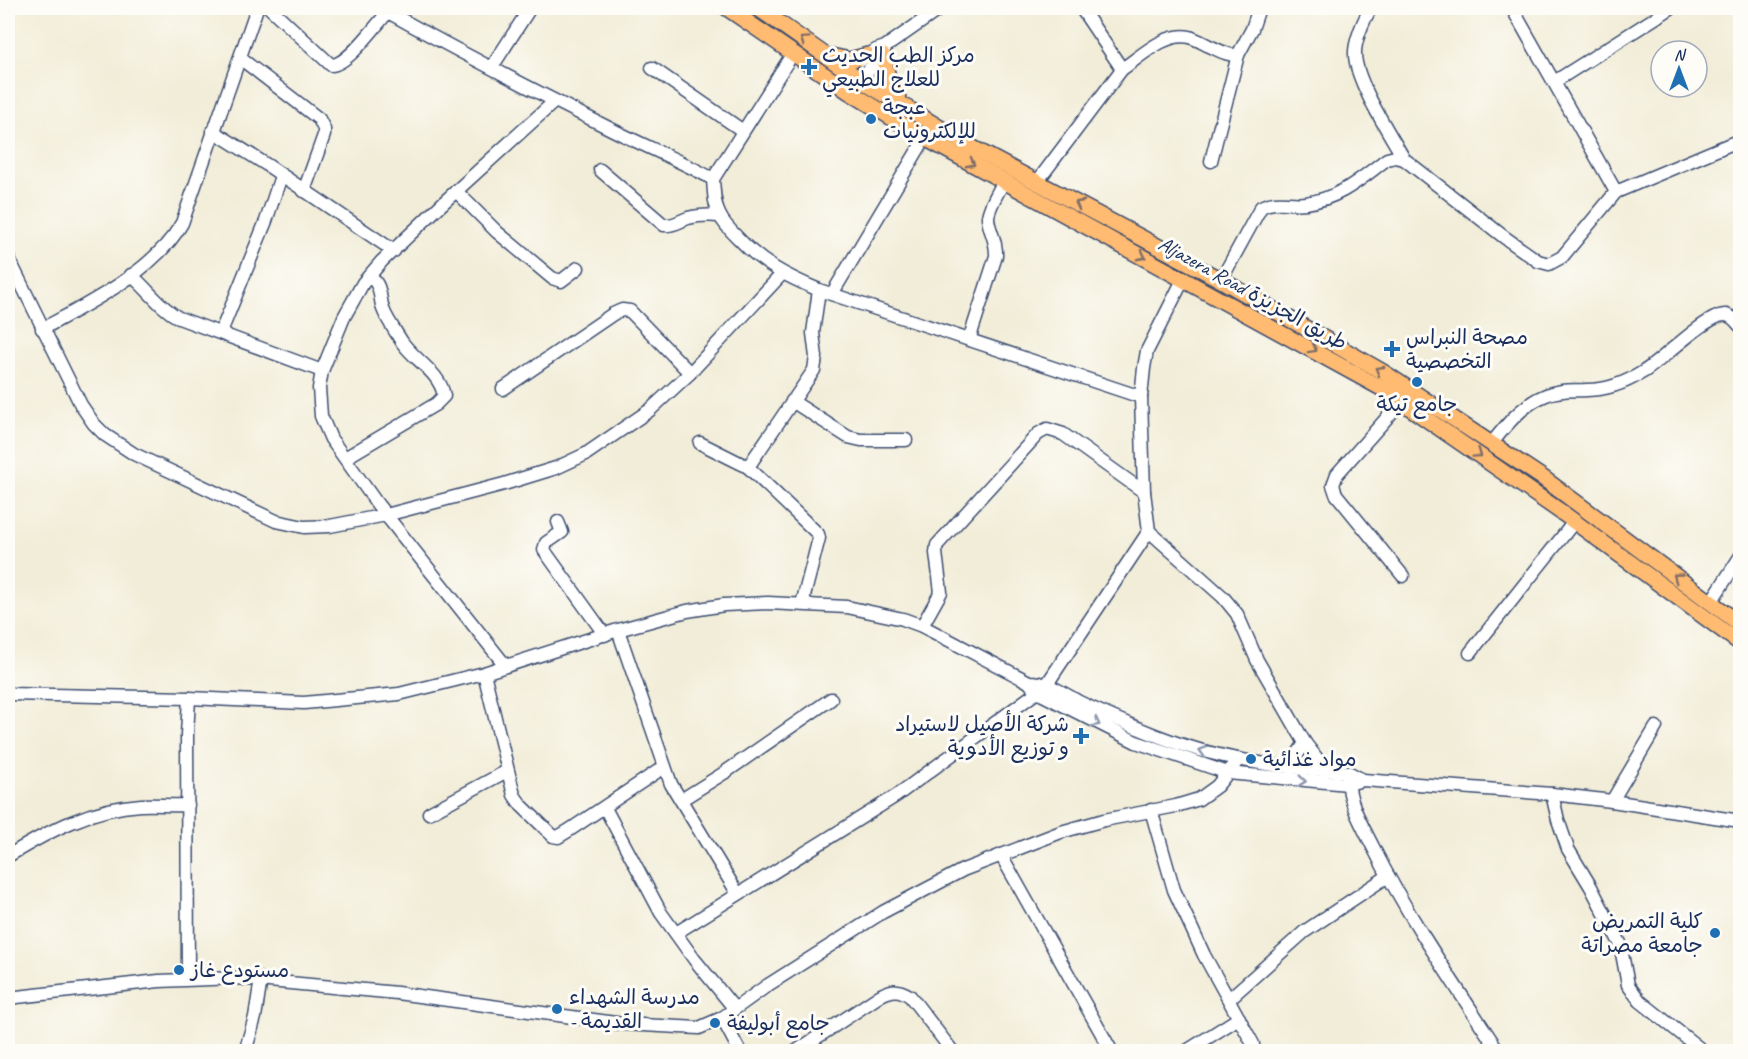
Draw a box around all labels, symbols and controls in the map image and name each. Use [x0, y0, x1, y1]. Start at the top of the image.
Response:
one-way arrow [800, 36, 811, 47]
north arrow [1649, 39, 1709, 99]
place label: مركز الطب الحديث للعلاج الطبيعي [822, 42, 975, 98]
text: N [1674, 45, 1687, 65]
marker: مركز الطب الحديث للعلاج الطبيعي [800, 58, 818, 76]
place label: عبجة للإلكترونيات [883, 94, 976, 144]
marker: عبجة للإلكترونيات [864, 112, 878, 126]
one-way arrow [965, 156, 975, 167]
one-way arrow [1075, 200, 1086, 211]
street label: Aljazera Road طريق الجزيزة [1154, 230, 1352, 356]
one-way arrow [1136, 249, 1146, 260]
place label: مصحة النبراس التخصصية [1406, 324, 1528, 374]
marker: مصحة النبراس التخصصية [1383, 340, 1401, 358]
one-way arrow [1307, 342, 1318, 353]
one-way arrow [1375, 366, 1385, 377]
marker: جامع تيكة [1410, 375, 1424, 389]
place label: جامع تيكة [1376, 391, 1458, 419]
one-way arrow [1471, 447, 1482, 458]
one-way arrow [1672, 573, 1683, 584]
place label: شركة الأصيل لاستيراد و توزيع الأدوية [895, 710, 1069, 763]
one-way arrow [1089, 716, 1100, 727]
marker: شركة الأصيل لاستيراد و توزيع الأدوية [1074, 729, 1088, 743]
one-way arrow [1198, 746, 1209, 758]
place label: مواد غذائية [1263, 746, 1357, 772]
marker: مواد غذائية [1244, 752, 1258, 766]
one-way arrow [1297, 774, 1306, 787]
place label: كلية التمريض جامعة مصراتة [1581, 908, 1703, 958]
marker: كلية التمريض جامعة مصراتة [1708, 926, 1722, 940]
place label: مستودع غاز [189, 957, 289, 985]
marker: مستودع غاز [172, 963, 186, 977]
place label: مدرسة الشهداء - القديمة [569, 984, 700, 1034]
marker: مدرسة الشهداء - القديمة [550, 1002, 564, 1016]
place label: جامع أبوليفة [727, 1010, 830, 1038]
marker: جامع أبوليفة [708, 1016, 722, 1030]

